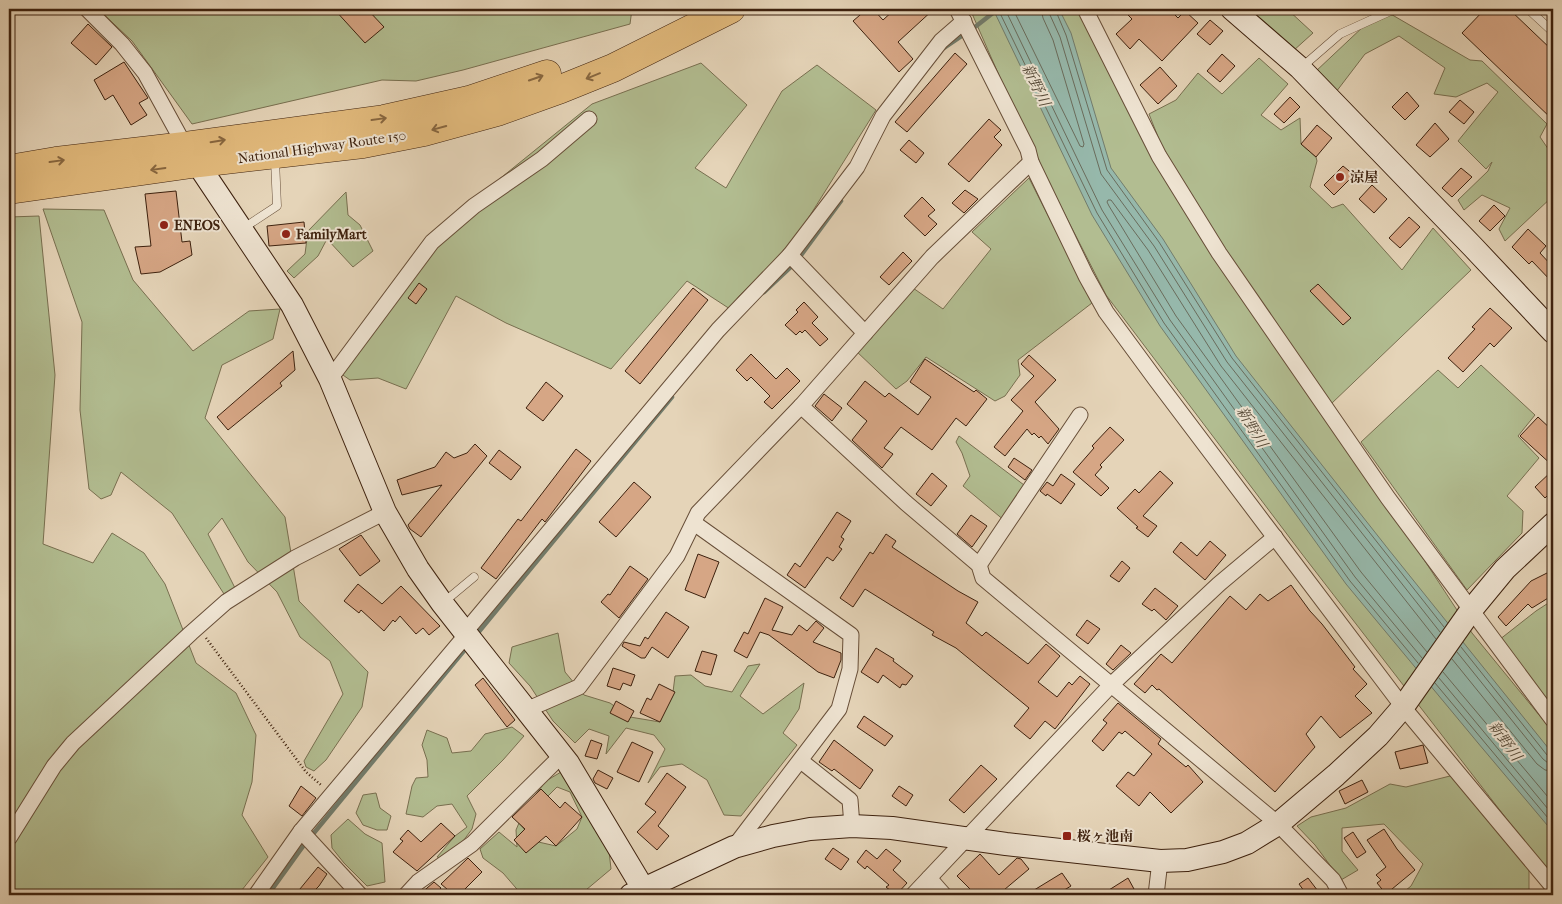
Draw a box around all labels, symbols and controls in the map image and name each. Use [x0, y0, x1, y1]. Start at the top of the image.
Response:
water label: 新野川 [1018, 61, 1055, 111]
one-way arrow [586, 72, 601, 81]
one-way arrow [528, 73, 543, 82]
one-way arrow [371, 114, 387, 124]
one-way arrow [432, 123, 448, 133]
street label: National Highway Route 150 [237, 127, 407, 167]
one-way arrow [210, 136, 226, 146]
one-way arrow [48, 156, 64, 166]
one-way arrow [150, 164, 166, 174]
place label: 涼屋 [1350, 169, 1378, 186]
marker: 涼屋 [1334, 171, 1346, 183]
place label: ENEOS [174, 217, 220, 234]
marker: ENEOS [158, 219, 170, 231]
place label: FamilyMart [295, 226, 368, 243]
marker: FamilyMart [280, 228, 292, 240]
water label: 新野川 [1233, 403, 1272, 453]
water label: 新野川 [1484, 718, 1527, 766]
place label: 桜ヶ池南 [1077, 828, 1133, 845]
marker: 桜ヶ池南 [1061, 830, 1073, 842]

